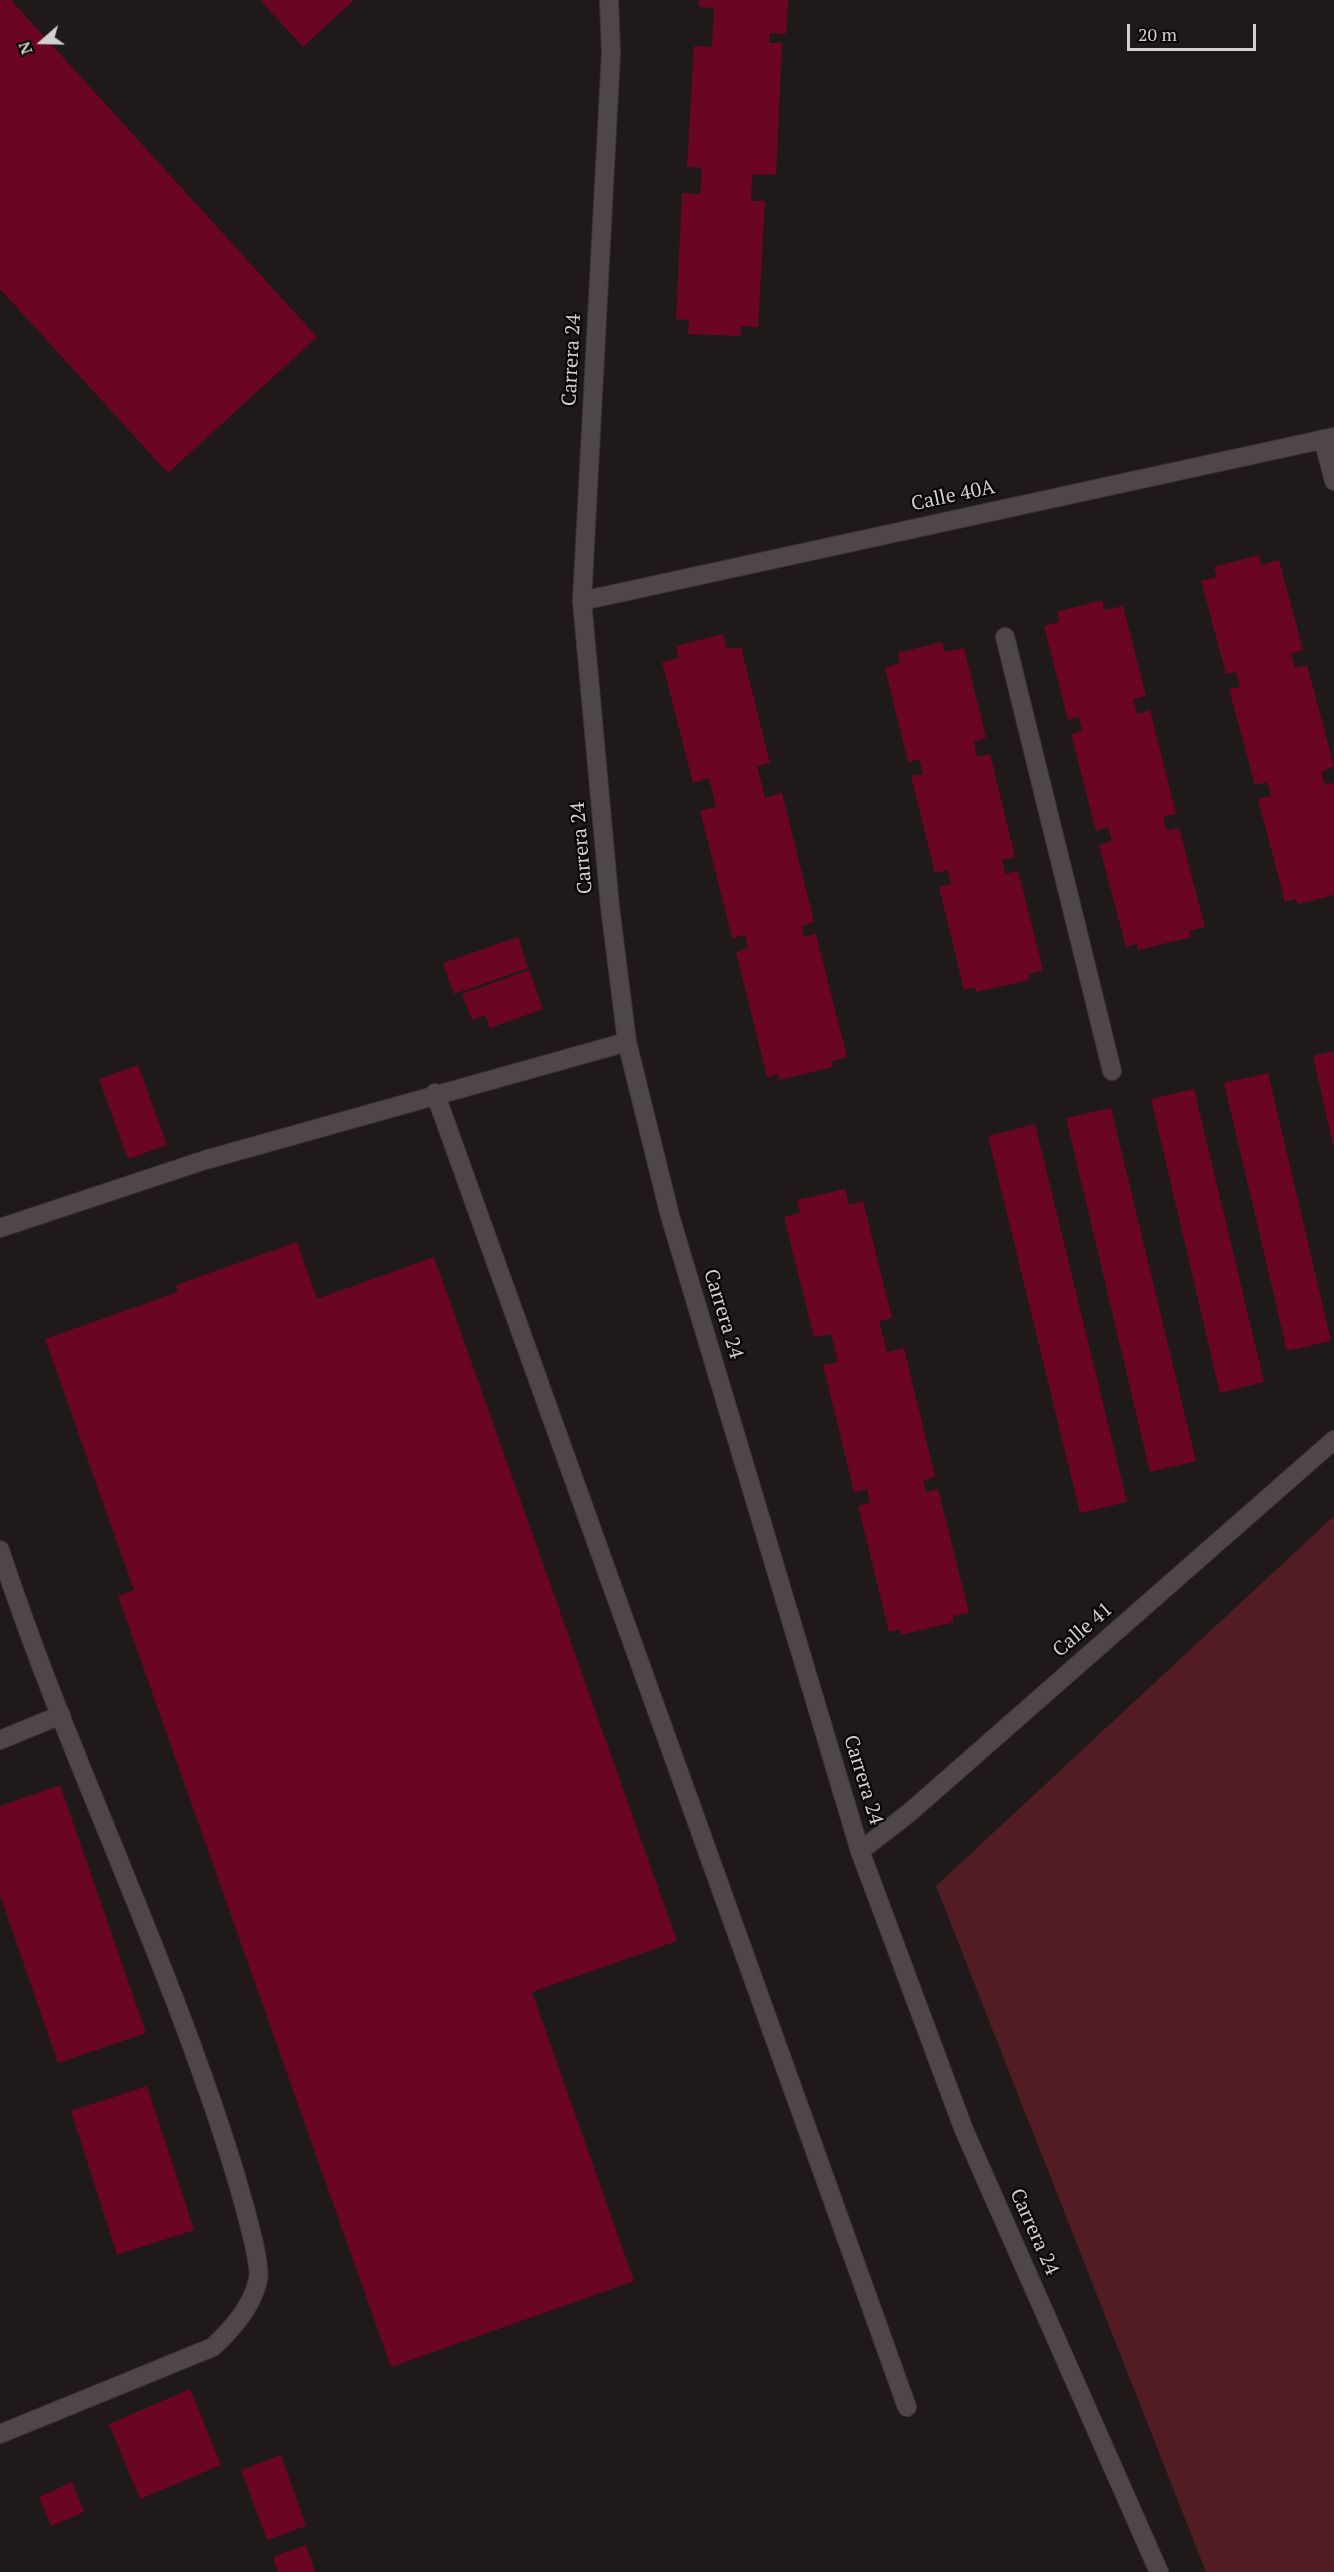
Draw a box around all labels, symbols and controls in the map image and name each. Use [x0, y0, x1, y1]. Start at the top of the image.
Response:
north arrow [12, 12, 72, 72]
scale bar [1130, 12, 1259, 50]
text: 20 m [1138, 22, 1177, 46]
text: N [13, 39, 38, 58]
street label: Carrera 24 [558, 313, 586, 407]
street label: Calle 40A [909, 475, 997, 517]
street label: Carrera 24 [566, 801, 598, 895]
street label: Carrera 24 [698, 1266, 748, 1362]
street label: Calle 41 [1048, 1598, 1118, 1662]
street label: Carrera 24 [838, 1732, 888, 1828]
street label: Carrera 24 [1004, 2185, 1064, 2279]

